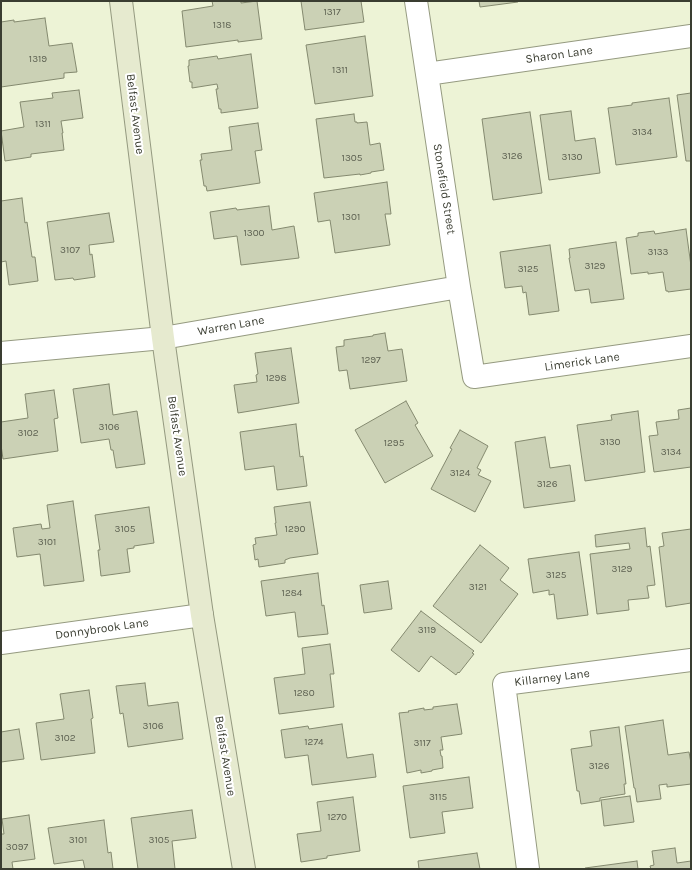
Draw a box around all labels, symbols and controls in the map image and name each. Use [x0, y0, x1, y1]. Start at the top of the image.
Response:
house number: 1317 [323, 6, 341, 18]
house number: 1318 [213, 19, 231, 31]
street label: Sharon Lane [524, 43, 594, 67]
house number: 1319 [29, 53, 47, 65]
house number: 1311 [332, 64, 348, 76]
street label: Belfast Avenue [123, 73, 147, 155]
house number: 1311 [35, 118, 51, 130]
house number: 3134 [632, 126, 652, 138]
street label: Stonefield Street [430, 143, 458, 235]
house number: 3126 [502, 150, 522, 162]
house number: 3130 [561, 151, 583, 163]
house number: 1305 [342, 152, 362, 164]
house number: 1301 [342, 211, 360, 223]
house number: 1300 [243, 227, 265, 239]
house number: 3107 [60, 244, 80, 256]
house number: 3133 [647, 246, 669, 258]
house number: 3129 [585, 260, 605, 272]
house number: 3125 [518, 263, 538, 275]
street label: Warren Lane [197, 313, 265, 339]
street label: Limerick Lane [543, 350, 621, 374]
house number: 1297 [361, 354, 381, 366]
house number: 1298 [265, 372, 287, 384]
street label: Belfast Avenue [164, 395, 190, 477]
house number: 3106 [99, 421, 119, 433]
house number: 3102 [18, 427, 38, 439]
house number: 3130 [599, 436, 621, 448]
house number: 1295 [384, 437, 404, 449]
house number: 3134 [661, 446, 681, 458]
house number: 3124 [450, 467, 470, 479]
house number: 3126 [537, 478, 557, 490]
house number: 3105 [115, 523, 135, 535]
house number: 1290 [285, 523, 305, 535]
house number: 3101 [38, 536, 56, 548]
house number: 3129 [612, 563, 632, 575]
house number: 3125 [546, 569, 566, 581]
house number: 3121 [469, 581, 487, 593]
house number: 1284 [282, 587, 302, 599]
street label: Donnybrook Lane [54, 615, 150, 643]
house number: 3119 [418, 624, 436, 636]
street label: Killarney Lane [513, 666, 591, 690]
house number: 1280 [293, 687, 315, 699]
street label: Belfast Avenue [212, 715, 238, 797]
house number: 3106 [143, 720, 163, 732]
house number: 3102 [55, 732, 75, 744]
house number: 1274 [304, 736, 324, 748]
house number: 3117 [413, 737, 431, 749]
house number: 3126 [589, 760, 609, 772]
house number: 3115 [429, 791, 447, 803]
house number: 1270 [327, 811, 347, 823]
house number: 3101 [69, 834, 87, 846]
house number: 3105 [149, 834, 169, 846]
house number: 3097 [6, 841, 28, 853]

